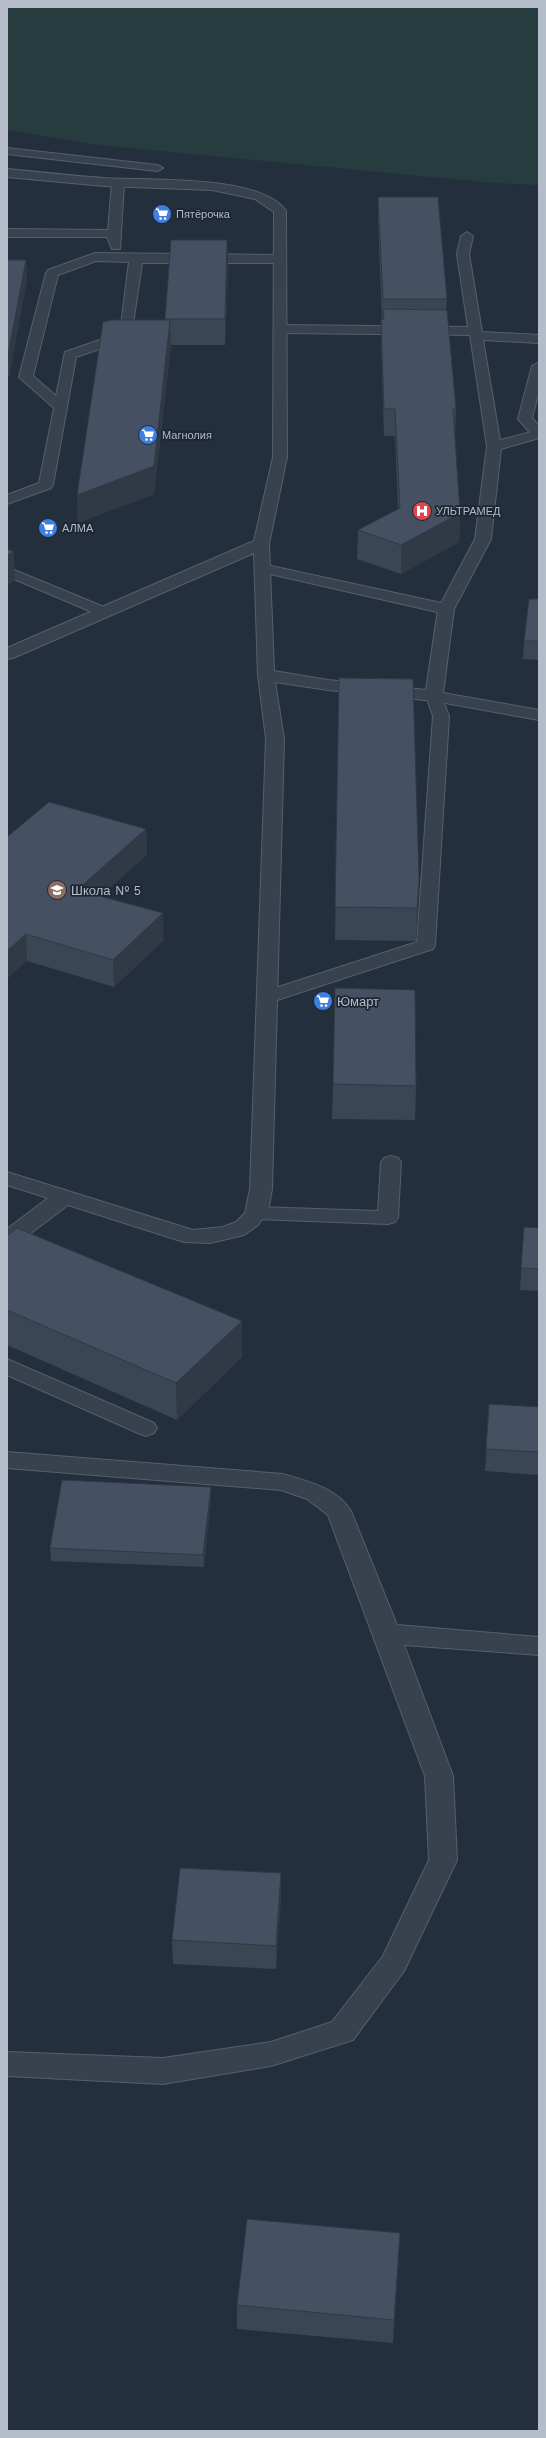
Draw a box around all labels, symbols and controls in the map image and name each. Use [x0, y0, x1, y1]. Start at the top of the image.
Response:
supermarket icon: Пятёрочка [151, 203, 173, 225]
place label: Пятёрочка [176, 208, 231, 221]
supermarket icon: Магнолия [137, 424, 159, 446]
place label: Магнолия [162, 429, 212, 442]
hospital icon: УЛЬТРАМЕД [411, 500, 433, 522]
place label: УЛЬТРАМЕД [436, 505, 501, 518]
supermarket icon: АЛМА [37, 517, 59, 539]
place label: АЛМА [62, 522, 94, 535]
school or university icon: Школа № 5 [46, 879, 68, 901]
place label: Школа № 5 [71, 883, 141, 898]
supermarket icon: Юмарт [312, 990, 334, 1012]
place label: Юмарт [337, 994, 379, 1009]

